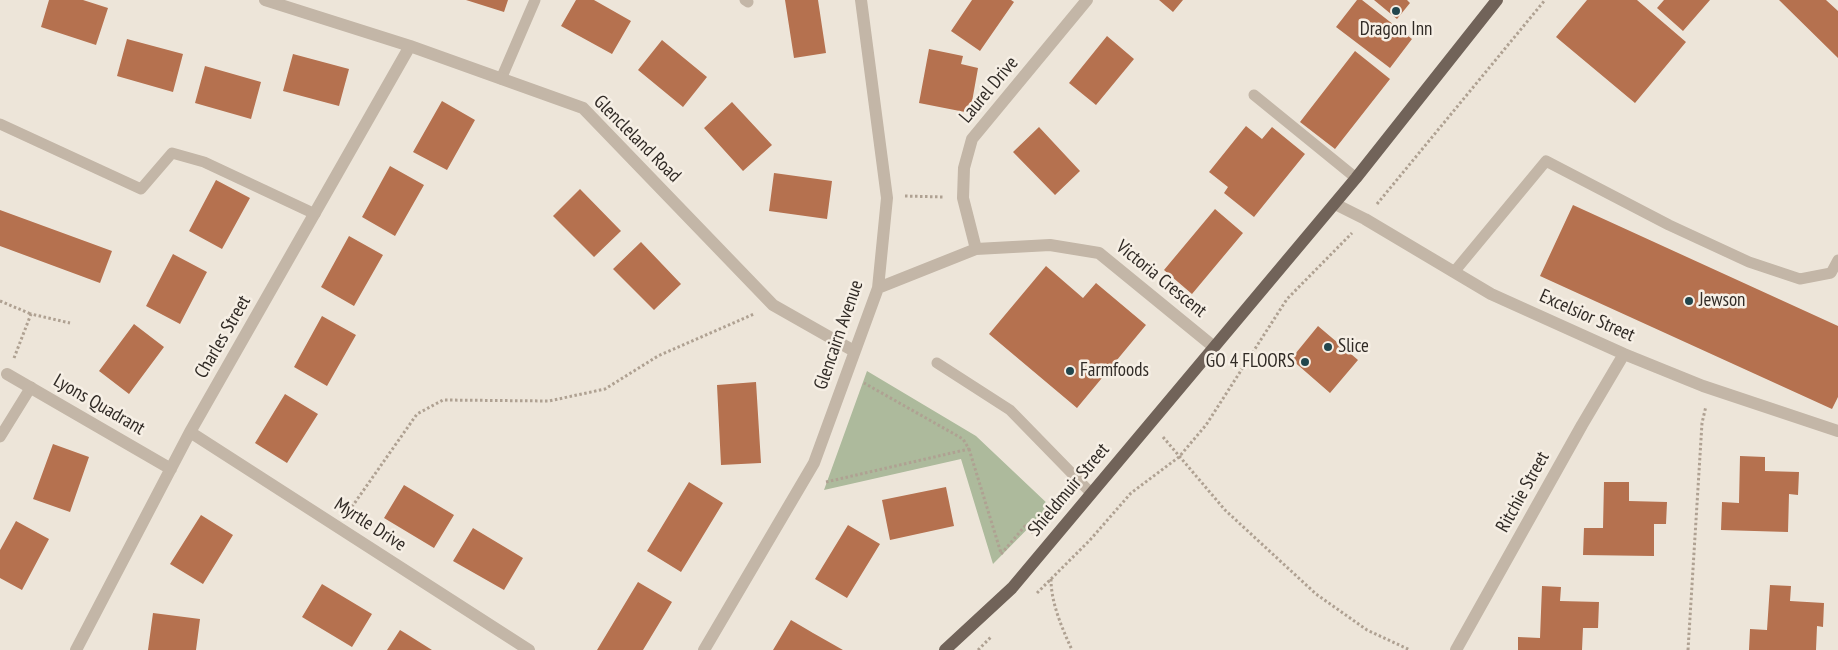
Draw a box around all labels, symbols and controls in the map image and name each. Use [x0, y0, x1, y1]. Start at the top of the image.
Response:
marker: Dragon Inn [1390, 5, 1402, 17]
place label: Dragon Inn [1360, 19, 1432, 41]
street label: Laurel Drive [955, 52, 1023, 128]
street label: Glencleland Road [589, 91, 685, 187]
street label: Victoria Crescent [1111, 236, 1211, 322]
street label: Glencairn Avenue [810, 277, 868, 393]
street label: Excelsior Street [1536, 285, 1638, 347]
place label: Jewson [1699, 290, 1745, 312]
street label: Charles Street [190, 291, 256, 383]
marker: Jewson [1683, 295, 1695, 307]
place label: Slice [1338, 336, 1369, 358]
marker: Slice [1322, 341, 1334, 353]
place label: GO 4 FLOORS [1206, 351, 1295, 373]
marker: GO 4 FLOORS [1299, 356, 1311, 368]
place label: Farmfoods [1080, 360, 1149, 382]
marker: Farmfoods [1064, 365, 1076, 377]
street label: Lyons Quadrant [49, 370, 149, 440]
street label: Shieldmuir Street [1023, 439, 1115, 541]
street label: Ritchie Street [1492, 448, 1554, 536]
street label: Myrtle Drive [330, 493, 410, 557]

